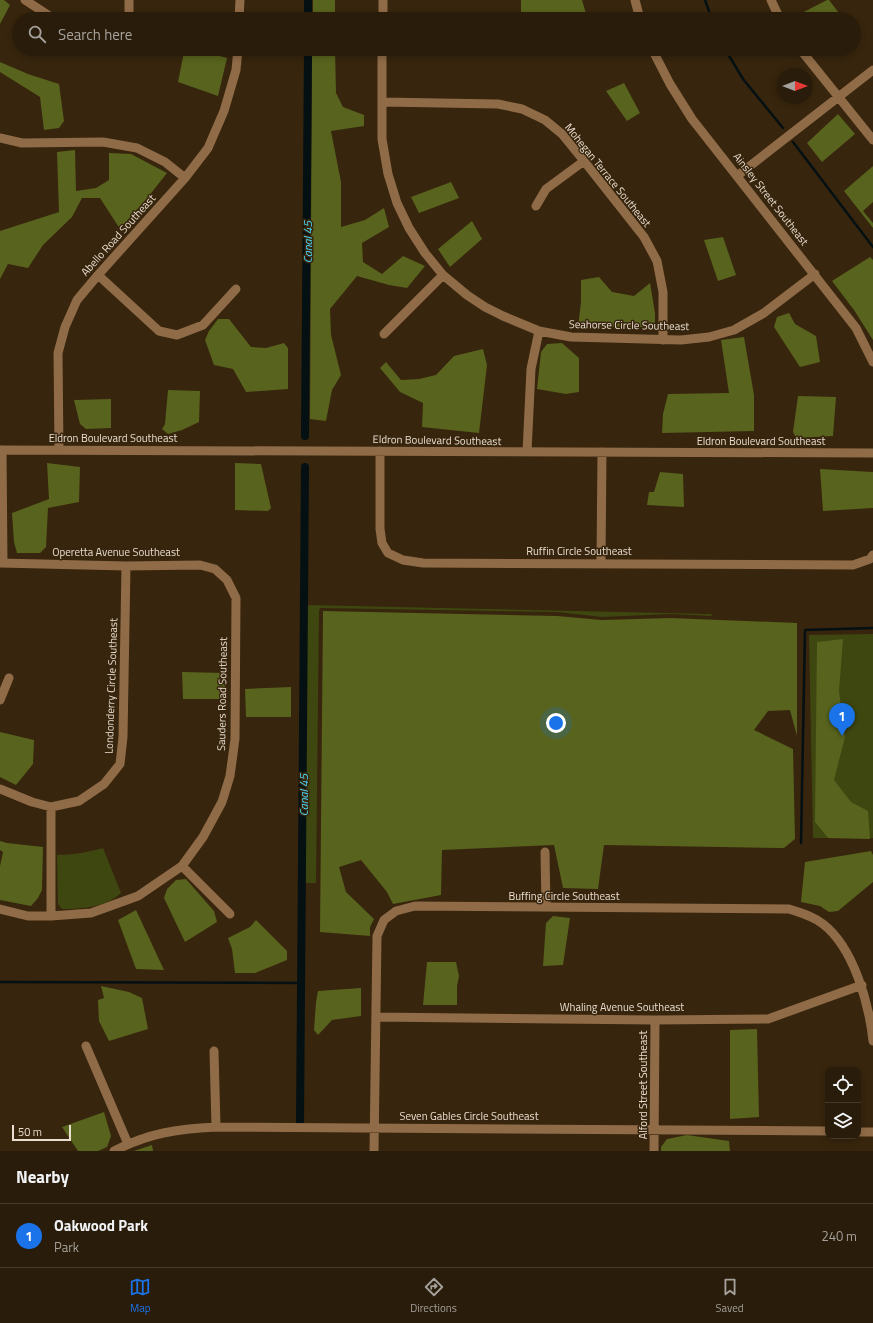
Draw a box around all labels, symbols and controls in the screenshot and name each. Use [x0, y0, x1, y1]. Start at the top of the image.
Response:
search box [12, 12, 861, 56]
icon: search [26, 23, 48, 45]
text: Search here [58, 23, 132, 46]
north arrow [777, 68, 813, 104]
street label: Mohegan Terrace Southeast [561, 120, 655, 230]
street label: Ainsley Street Southeast [730, 149, 812, 249]
street label: Abello Road Southeast [77, 191, 159, 279]
water label: Canal 45 [298, 219, 317, 263]
street label: Seahorse Circle Southeast [569, 316, 689, 334]
street label: Eldron Boulevard Southeast [49, 430, 178, 446]
street label: Eldron Boulevard Southeast [372, 431, 502, 449]
street label: Eldron Boulevard Southeast [697, 433, 826, 449]
street label: Ruffin Circle Southeast [526, 543, 632, 559]
street label: Operetta Avenue Southeast [52, 544, 180, 560]
street label: Londonderry Circle Southeast [101, 618, 121, 754]
street label: Sauders Road Southeast [213, 637, 231, 751]
pin: 1 [829, 703, 855, 736]
your location [546, 713, 566, 733]
water label: Canal 45 [294, 772, 313, 816]
street label: Buffing Circle Southeast [508, 888, 620, 904]
street label: Whaling Avenue Southeast [560, 999, 684, 1015]
street label: Alford Street Southeast [635, 1031, 651, 1139]
map controls [825, 1067, 861, 1139]
button: locate [825, 1067, 861, 1103]
button: layers [825, 1103, 861, 1139]
street label: Seven Gables Circle Southeast [399, 1108, 539, 1124]
scale bar [12, 1123, 71, 1142]
text: 50 m [18, 1124, 42, 1140]
text: Nearby [16, 1164, 69, 1190]
text: Oakwood Park [54, 1214, 148, 1237]
text: 1 [25, 1226, 33, 1246]
text: 240 m [821, 1226, 857, 1246]
text: Park [54, 1237, 79, 1257]
tab: Map [129, 1276, 151, 1316]
tab: Directions [410, 1276, 457, 1316]
tab: Saved [716, 1276, 744, 1316]

